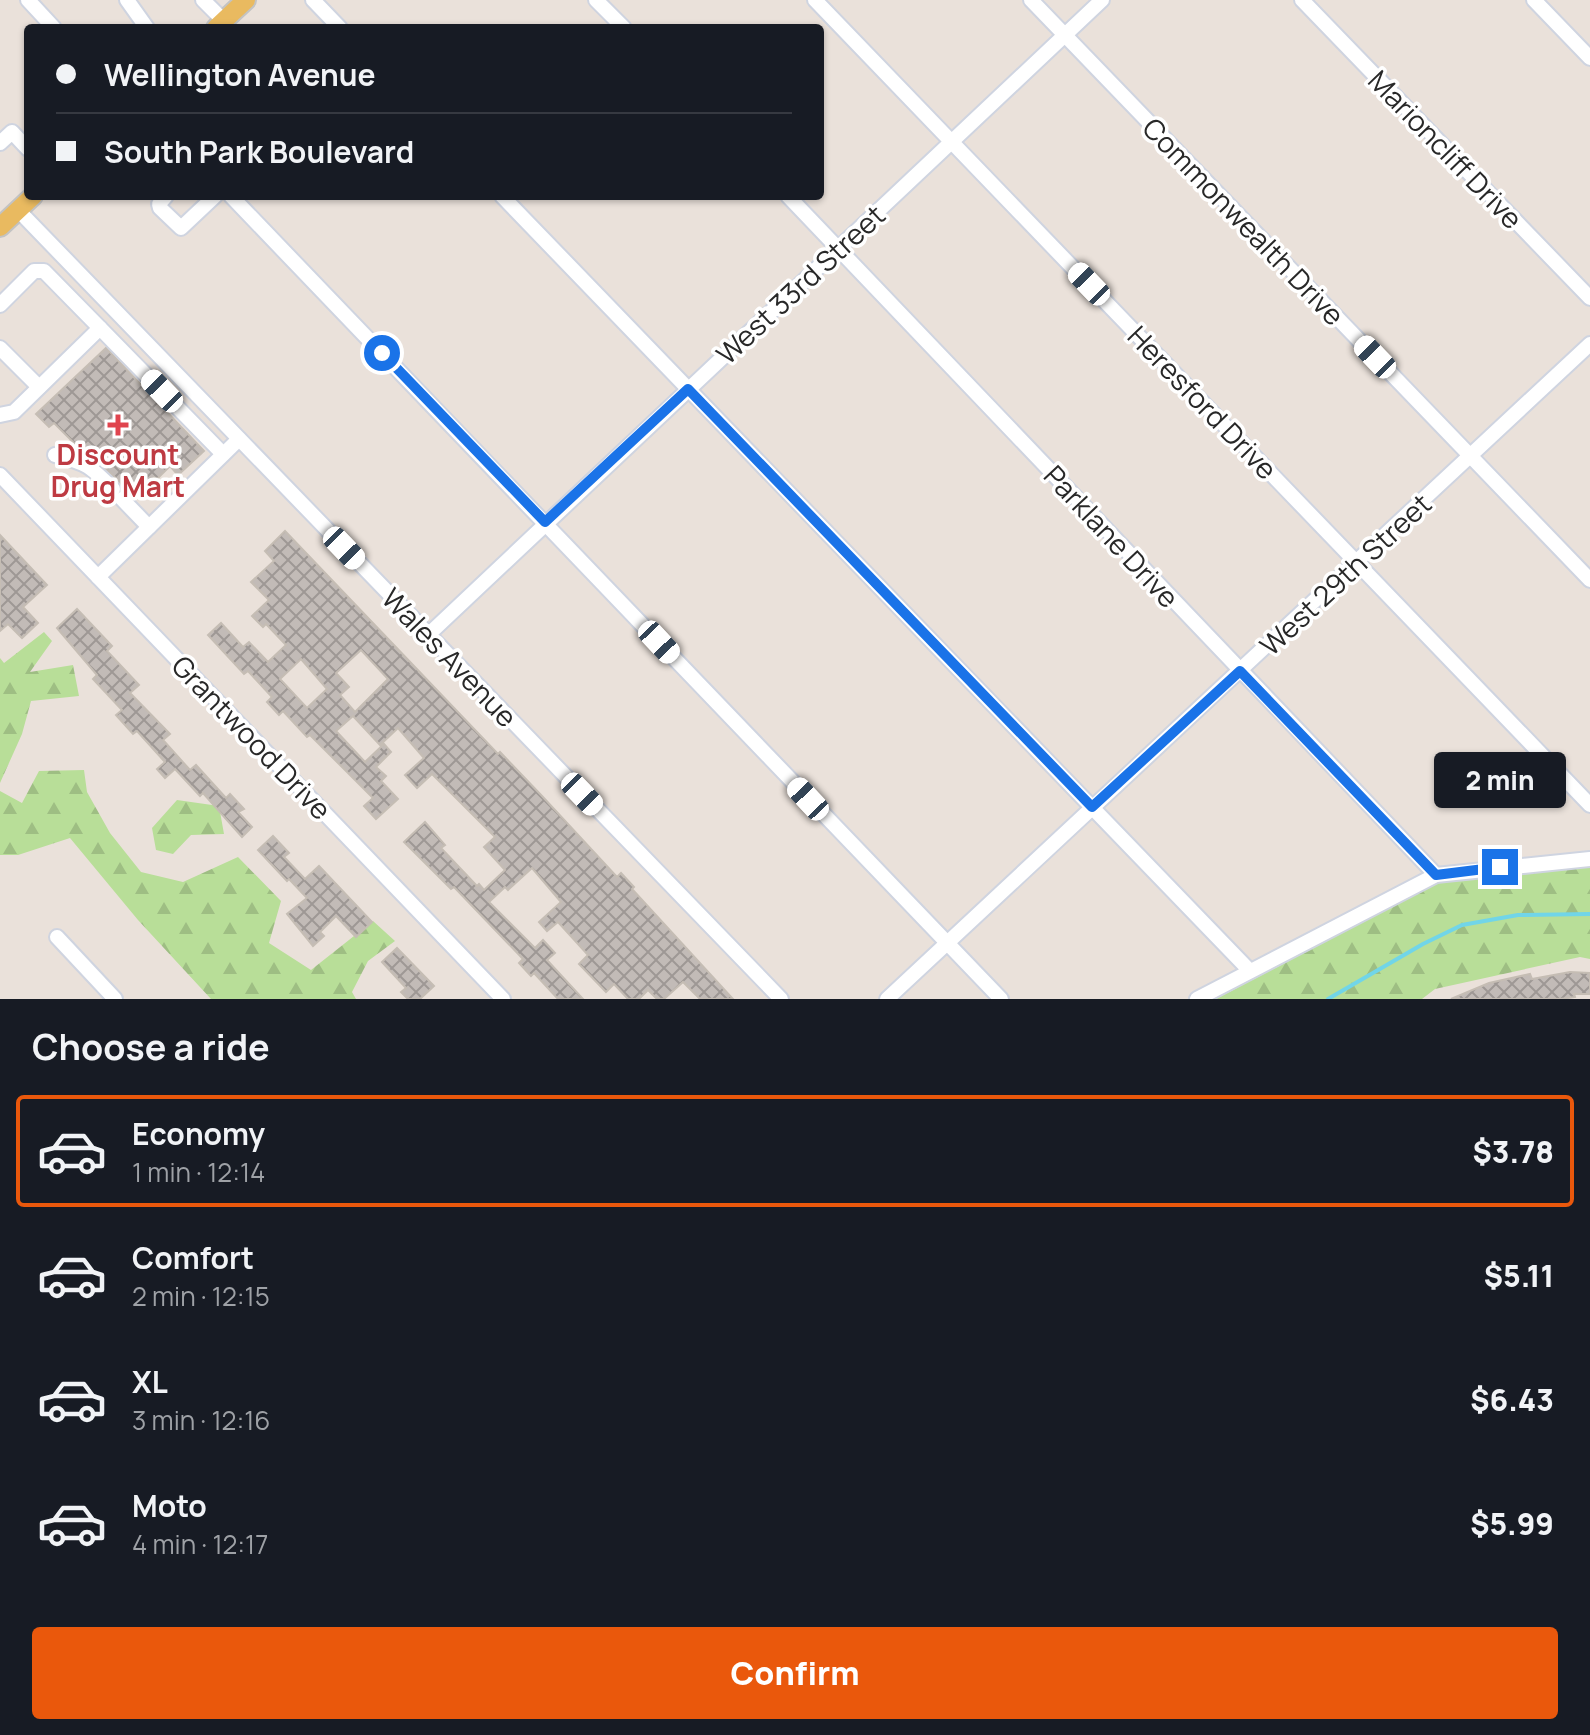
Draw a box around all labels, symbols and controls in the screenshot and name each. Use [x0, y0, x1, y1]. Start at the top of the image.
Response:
text: Wellington Avenue [104, 54, 376, 95]
street label: Marioncliff Drive [1361, 61, 1531, 237]
street label: Commonwealth Drive [1135, 109, 1353, 333]
text: South Park Boulevard [104, 131, 414, 172]
street label: West 33rd Street [707, 196, 893, 372]
car [1064, 258, 1114, 310]
street label: Heresford Drive [1120, 317, 1286, 487]
car [1350, 331, 1400, 383]
route start [364, 335, 400, 371]
car [137, 365, 187, 417]
marker: Discount Drug Mart [109, 416, 127, 434]
place label: Discount Drug Mart [51, 435, 185, 505]
street label: Parklane Drive [1036, 457, 1188, 615]
street label: West 29th Street [1251, 485, 1439, 663]
car [319, 522, 369, 574]
street label: Wales Avenue [374, 579, 526, 735]
car [634, 616, 684, 668]
street label: Grantwood Drive [164, 647, 340, 827]
callout: 2 min [1434, 751, 1566, 807]
text: 2 min [1466, 762, 1534, 798]
car [557, 768, 607, 820]
car [783, 773, 833, 825]
route end [1482, 849, 1518, 885]
text: Choose a ride [32, 1022, 270, 1071]
text: Economy [132, 1113, 265, 1154]
icon: car [36, 1115, 108, 1187]
text: $3.78 [1472, 1131, 1554, 1172]
text: 1 min · 12:14 [132, 1154, 265, 1190]
text: Comfort [132, 1237, 254, 1278]
icon: car [36, 1239, 108, 1311]
text: $5.11 [1484, 1255, 1554, 1296]
text: 2 min · 12:15 [132, 1278, 270, 1314]
text: XL [132, 1361, 168, 1402]
icon: car [36, 1363, 108, 1435]
text: $6.43 [1470, 1379, 1554, 1420]
text: 3 min · 12:16 [132, 1402, 270, 1438]
text: Moto [132, 1485, 207, 1526]
icon: car [36, 1487, 108, 1559]
text: $5.99 [1470, 1503, 1554, 1544]
text: 4 min · 12:17 [132, 1526, 268, 1562]
button: Confirm [32, 1627, 1558, 1719]

